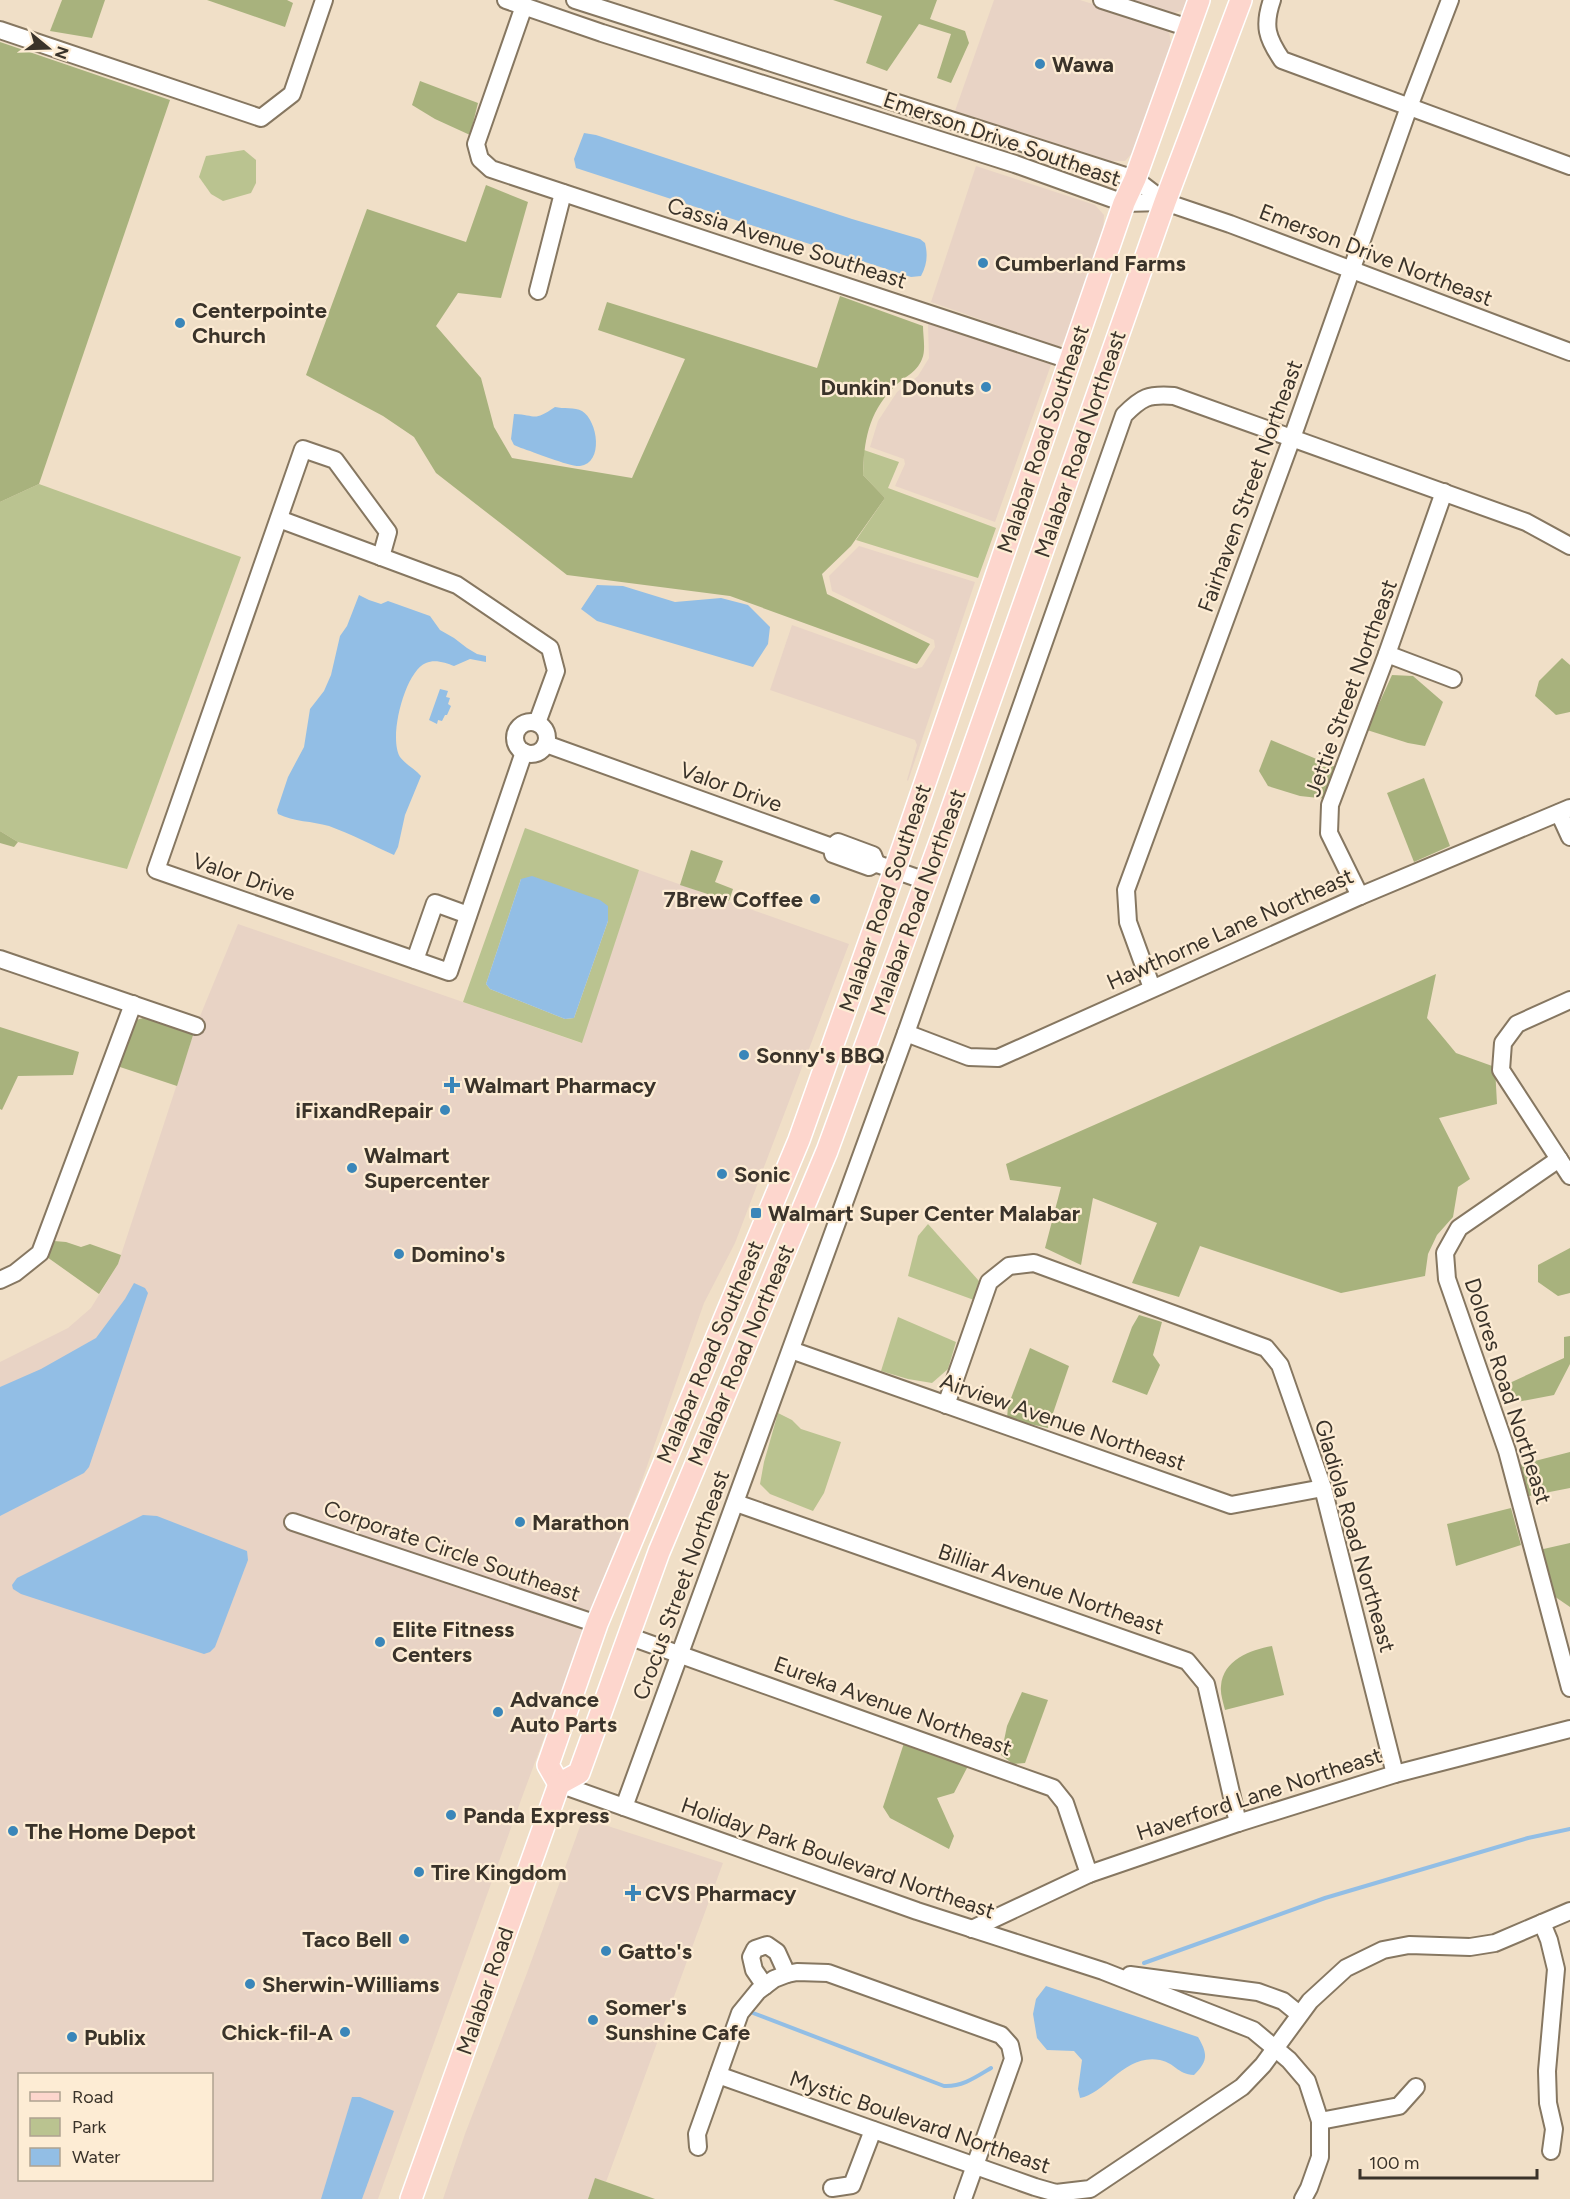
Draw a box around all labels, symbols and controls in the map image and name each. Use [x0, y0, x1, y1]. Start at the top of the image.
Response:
north arrow [18, 18, 78, 78]
text: N [51, 44, 73, 62]
place label: Wawa [1052, 51, 1114, 78]
marker: Wawa [1033, 57, 1047, 71]
street label: Emerson Drive Southeast [880, 86, 1124, 192]
street label: Cassia Avenue Southeast [664, 192, 910, 294]
street label: Emerson Drive Northeast [1255, 198, 1497, 312]
place label: Cumberland Farms [995, 250, 1186, 277]
marker: Cumberland Farms [976, 256, 990, 270]
place label: Centerpointe Church [192, 297, 327, 349]
marker: Centerpointe Church [173, 316, 187, 330]
street label: Malabar Road Southeast [991, 321, 1095, 557]
street label: Malabar Road Northeast [1028, 327, 1132, 561]
street label: Fairhaven Street Northeast [1192, 356, 1308, 616]
place label: Dunkin' Donuts [821, 374, 974, 401]
marker: Dunkin' Donuts [979, 380, 993, 394]
street label: Jettie Street Northeast [1299, 576, 1403, 800]
street label: Valor Drive [676, 756, 786, 818]
street label: Malabar Road Southeast [833, 780, 937, 1016]
street label: Malabar Road Northeast [865, 785, 971, 1019]
street label: Valor Drive [189, 847, 299, 907]
street label: Hawthorne Lane Northeast [1102, 862, 1358, 996]
place label: 7Brew Coffee [664, 886, 803, 913]
marker: 7Brew Coffee [808, 892, 822, 906]
place label: Sonny's BBQ [756, 1042, 885, 1069]
marker: Sonny's BBQ [737, 1048, 751, 1062]
place label: Walmart Pharmacy [464, 1072, 657, 1099]
marker: Walmart Pharmacy [445, 1078, 459, 1092]
place label: iFixandRepair [295, 1097, 434, 1124]
marker: iFixandRepair [438, 1103, 452, 1117]
place label: Walmart Supercenter [364, 1142, 490, 1194]
marker: Walmart Supercenter [345, 1161, 359, 1175]
place label: Sonic [734, 1161, 790, 1188]
marker: Sonic [715, 1167, 729, 1181]
place label: Walmart Super Center Malabar [768, 1200, 1081, 1227]
marker: Walmart Super Center Malabar [749, 1206, 763, 1220]
street label: Malabar Road Southeast [651, 1236, 769, 1468]
street label: Malabar Road Northeast [682, 1240, 800, 1470]
place label: Domino's [411, 1241, 505, 1268]
marker: Domino's [392, 1247, 406, 1261]
street label: Dolores Road Northeast [1459, 1274, 1557, 1508]
street label: Airview Avenue Northeast [937, 1367, 1189, 1477]
street label: Gladiola Road Northeast [1309, 1417, 1401, 1655]
street label: Crocus Street Northeast [627, 1466, 735, 1704]
street label: Corporate Circle Southeast [320, 1494, 584, 1608]
place label: Marathon [532, 1509, 629, 1536]
marker: Marathon [513, 1515, 527, 1529]
street label: Billiar Avenue Northeast [935, 1538, 1167, 1640]
place label: Elite Fitness Centers [392, 1616, 514, 1668]
marker: Elite Fitness Centers [373, 1635, 387, 1649]
street label: Eureka Avenue Northeast [770, 1650, 1016, 1762]
place label: Advance Auto Parts [510, 1686, 617, 1738]
marker: Advance Auto Parts [491, 1705, 505, 1719]
street label: Haverford Lane Northeast [1133, 1741, 1385, 1847]
street label: Holiday Park Boulevard Northeast [677, 1791, 999, 1925]
place label: Panda Express [463, 1802, 609, 1829]
marker: Panda Express [444, 1808, 458, 1822]
place label: The Home Depot [25, 1818, 196, 1845]
marker: The Home Depot [6, 1824, 20, 1838]
place label: Tire Kingdom [431, 1859, 567, 1886]
marker: Tire Kingdom [412, 1865, 426, 1879]
place label: CVS Pharmacy [645, 1880, 797, 1907]
marker: CVS Pharmacy [626, 1886, 640, 1900]
street label: Malabar Road [450, 1923, 520, 2059]
place label: Taco Bell [302, 1926, 392, 1953]
marker: Taco Bell [397, 1932, 411, 1946]
place label: Gatto's [618, 1938, 692, 1965]
marker: Gatto's [599, 1944, 613, 1958]
place label: Sherwin-Williams [262, 1971, 439, 1998]
marker: Sherwin-Williams [243, 1977, 257, 1991]
place label: Somer's Sunshine Cafe [605, 1994, 750, 2046]
marker: Somer's Sunshine Cafe [586, 2013, 600, 2027]
place label: Chick-fil-A [221, 2019, 333, 2046]
place label: Publix [84, 2024, 146, 2051]
marker: Chick-fil-A [338, 2025, 352, 2039]
marker: Publix [65, 2030, 79, 2044]
street label: Mystic Boulevard Northeast [786, 2065, 1054, 2179]
legend [18, 2073, 213, 2181]
text: Road [72, 2086, 113, 2108]
text: Park [72, 2116, 107, 2138]
scale bar [1360, 2142, 1537, 2180]
text: Water [72, 2146, 120, 2168]
text: 100 m [1369, 2152, 1419, 2174]

